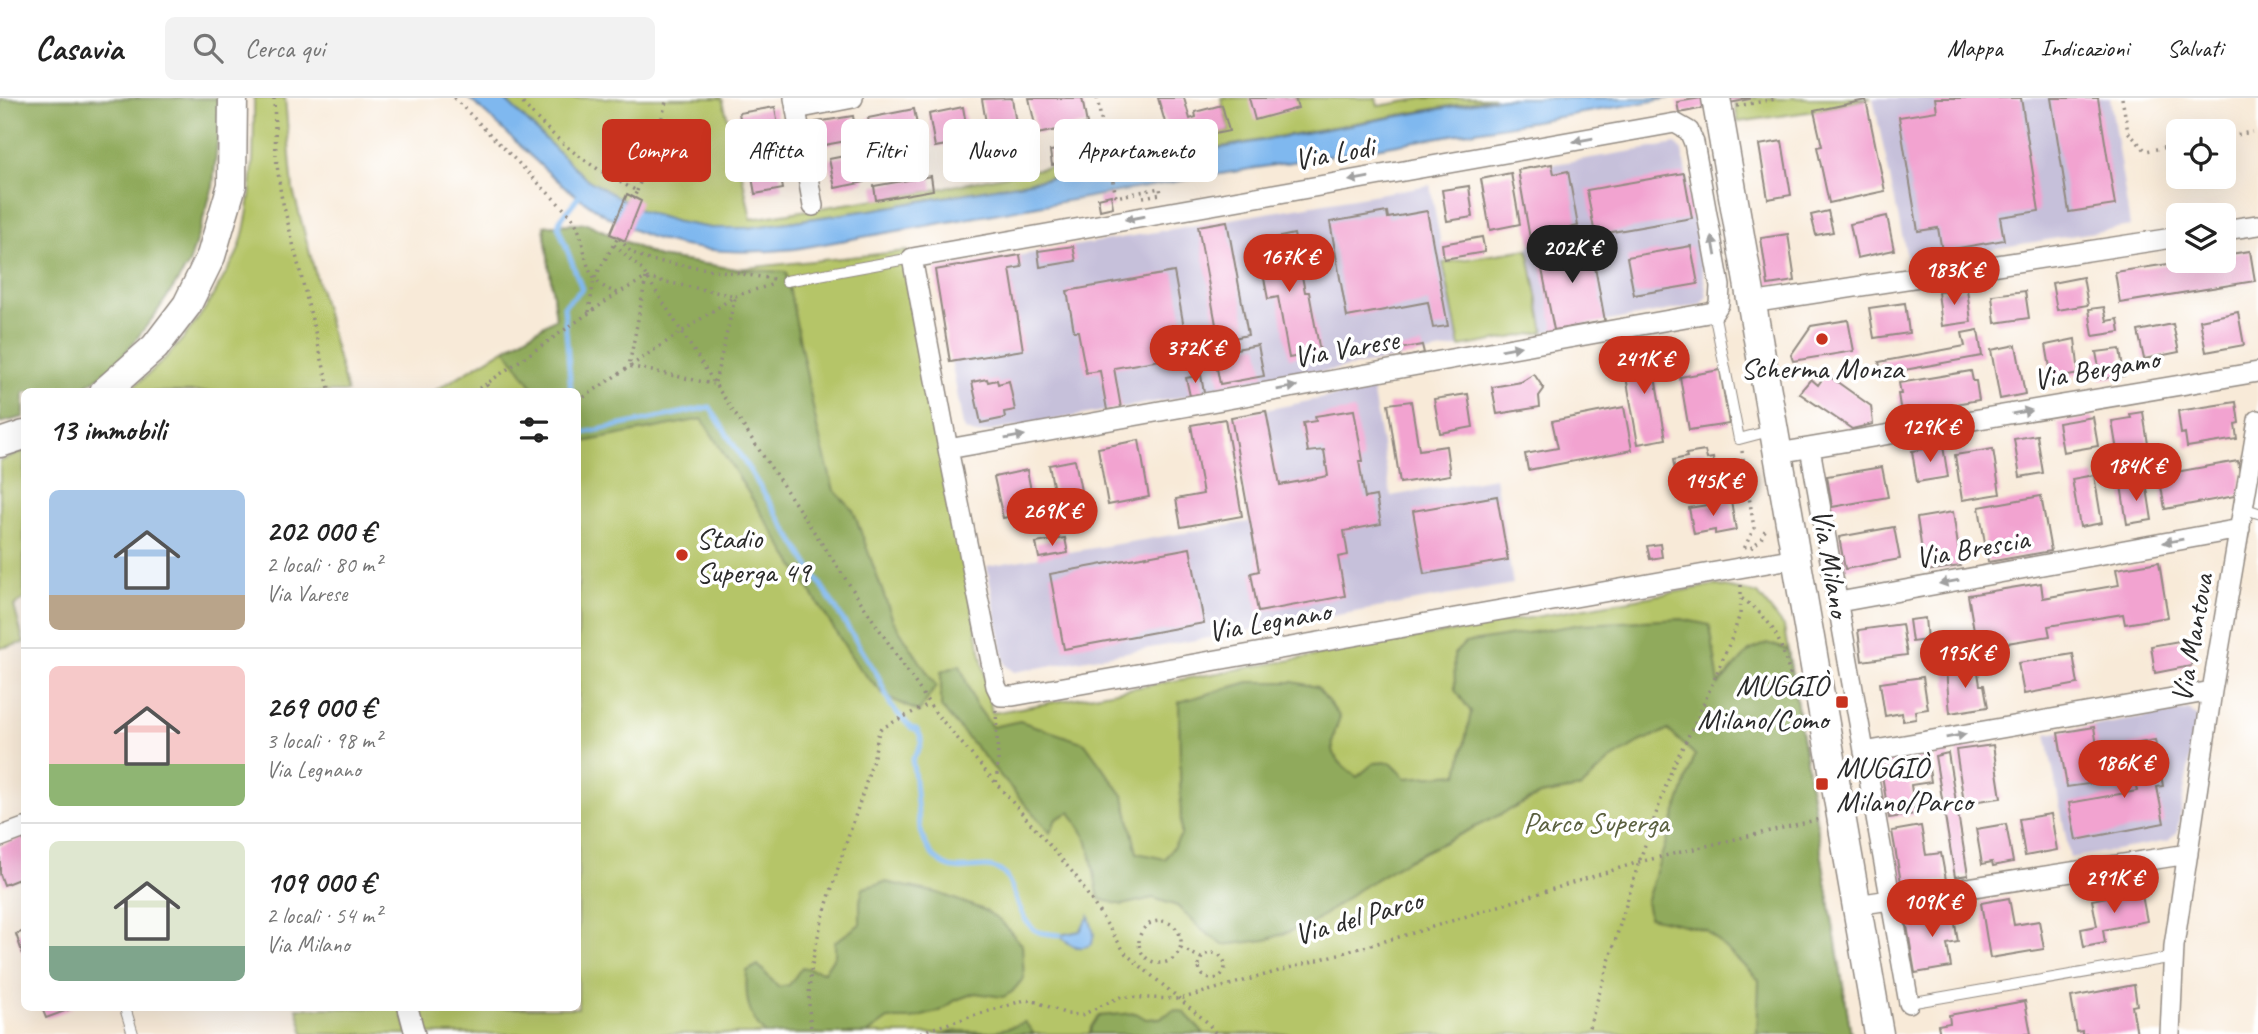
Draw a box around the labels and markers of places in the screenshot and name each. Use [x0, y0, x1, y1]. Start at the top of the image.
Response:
pin: 202K € [1515, 226, 1629, 285]
pin: 167K € [1232, 234, 1346, 294]
pin: 183K € [1897, 248, 2011, 307]
pin: 372K € [1138, 326, 1252, 385]
marker: Scherma Monza [1814, 331, 1830, 347]
pin: 241K € [1587, 336, 1701, 396]
place label: Scherma Monza [1740, 349, 1905, 387]
pin: 129K € [1873, 404, 1987, 464]
pin: 184K € [2079, 444, 2193, 503]
pin: 145K € [1656, 458, 1770, 518]
pin: 269K € [995, 489, 1109, 548]
place label: Stadio Superga 49 [696, 519, 813, 591]
marker: Stadio Superga 49 [674, 547, 690, 563]
pin: 195K € [1908, 630, 2022, 690]
place label: MUGGIÒ Milano/Como [1697, 666, 1831, 738]
marker: MUGGIÒ Milano/Como [1834, 694, 1850, 710]
pin: 186K € [2067, 740, 2181, 800]
place label: MUGGIÒ Milano/Parco [1836, 748, 1976, 820]
marker: MUGGIÒ Milano/Parco [1814, 776, 1830, 792]
pin: 291K € [2057, 856, 2171, 915]
pin: 109K € [1875, 880, 1989, 939]

